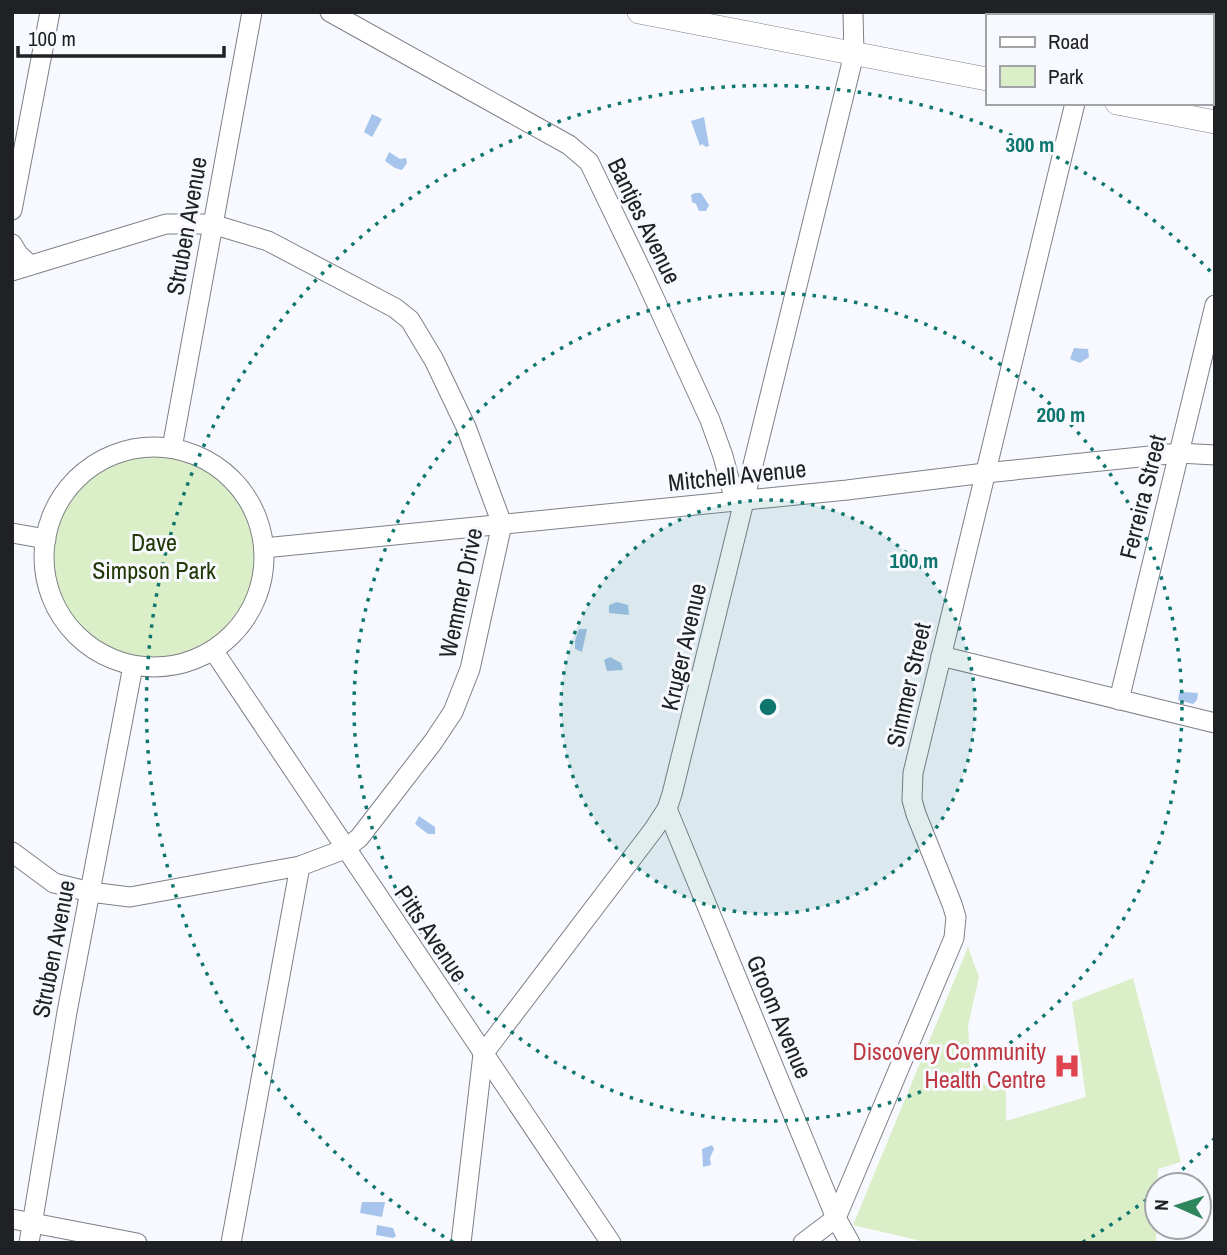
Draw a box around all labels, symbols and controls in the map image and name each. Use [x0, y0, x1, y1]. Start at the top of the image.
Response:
scale bar [18, 14, 224, 58]
legend [986, 14, 1213, 105]
text: 100 m [28, 24, 76, 53]
text: Road [1048, 27, 1089, 56]
text: Park [1048, 62, 1084, 91]
text: 300 m [1006, 130, 1054, 159]
street label: Bantjes Avenue [601, 152, 689, 289]
street label: Struben Avenue [158, 154, 214, 297]
text: 200 m [1037, 400, 1085, 429]
street label: Ferreira Street [1111, 431, 1173, 562]
street label: Mitchell Avenue [666, 452, 807, 498]
street label: Wemmer Drive [431, 525, 489, 661]
park label: Dave Simpson Park [92, 526, 216, 586]
text: 100 m [890, 546, 938, 575]
street label: Kruger Avenue [653, 580, 713, 714]
street label: Simmer Street [878, 619, 938, 750]
centre of rings [756, 695, 780, 719]
street label: Struben Avenue [24, 877, 82, 1020]
street label: Pitts Avenue [388, 879, 476, 988]
street label: Groom Avenue [740, 950, 820, 1083]
place label: Discovery Community Health Centre [852, 1035, 1046, 1095]
hospital icon: Discovery Community Health Centre [1052, 1051, 1082, 1081]
north arrow [1143, 1171, 1213, 1241]
text: N [1148, 1199, 1174, 1211]

